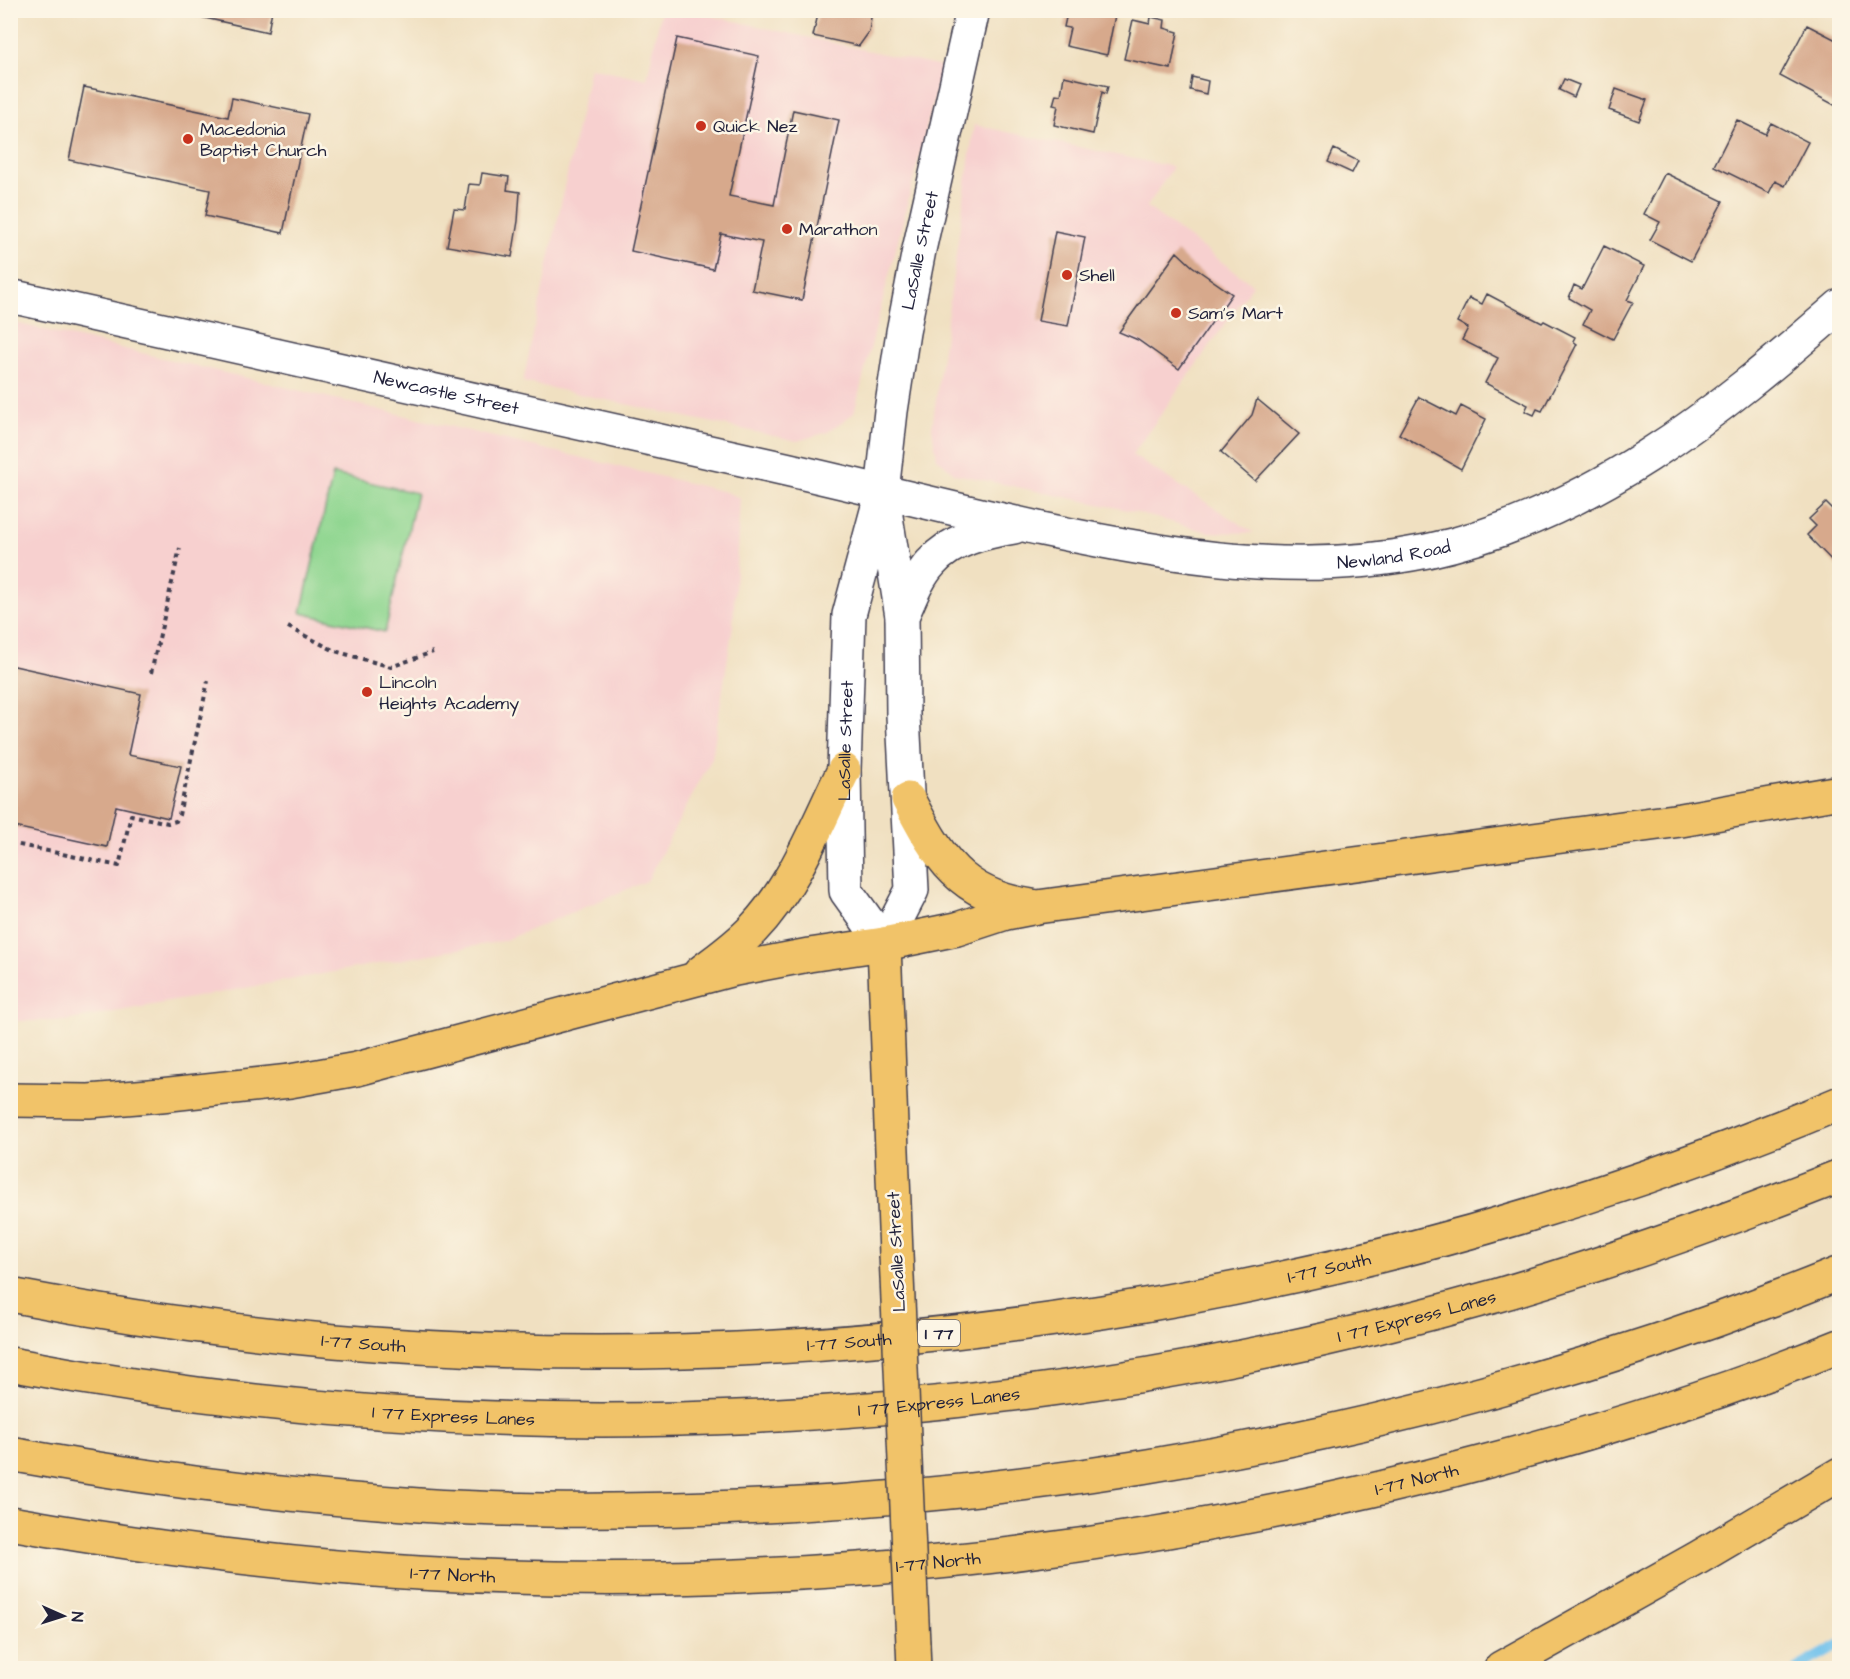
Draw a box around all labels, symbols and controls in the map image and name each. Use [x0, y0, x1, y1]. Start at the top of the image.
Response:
place label: Quick Nez [713, 114, 797, 139]
place label: Macedonia Baptist Church [200, 117, 327, 163]
marker: Quick Nez [694, 119, 708, 133]
marker: Macedonia Baptist Church [181, 132, 195, 146]
street label: LaSalle Street [896, 188, 945, 312]
place label: Marathon [799, 217, 877, 242]
marker: Marathon [780, 222, 794, 236]
place label: Shell [1079, 263, 1115, 288]
marker: Shell [1060, 268, 1074, 282]
place label: Sam's Mart [1188, 301, 1284, 326]
marker: Sam's Mart [1169, 306, 1183, 320]
street label: Newcastle Street [371, 365, 522, 421]
street label: Newland Road [1336, 534, 1453, 575]
place label: Lincoln Heights Academy [379, 670, 519, 717]
street label: LaSalle Street [832, 680, 860, 801]
marker: Lincoln Heights Academy [360, 685, 374, 699]
street label: LaSalle Street [881, 1190, 912, 1313]
street label: I-77 South [1285, 1246, 1373, 1290]
street label: I 77 Express Lanes [1335, 1284, 1499, 1349]
road number: I 77 [918, 1320, 960, 1346]
street label: I-77 South [806, 1326, 893, 1358]
street label: I-77 South [320, 1328, 407, 1359]
street label: I 77 Express Lanes [857, 1381, 1021, 1423]
street label: I 77 Express Lanes [371, 1400, 535, 1432]
street label: I-77 North [1372, 1457, 1461, 1502]
street label: I-77 North [895, 1546, 982, 1579]
street label: I-77 North [409, 1560, 496, 1590]
north arrow [33, 1586, 93, 1646]
text: N [66, 1611, 88, 1622]

